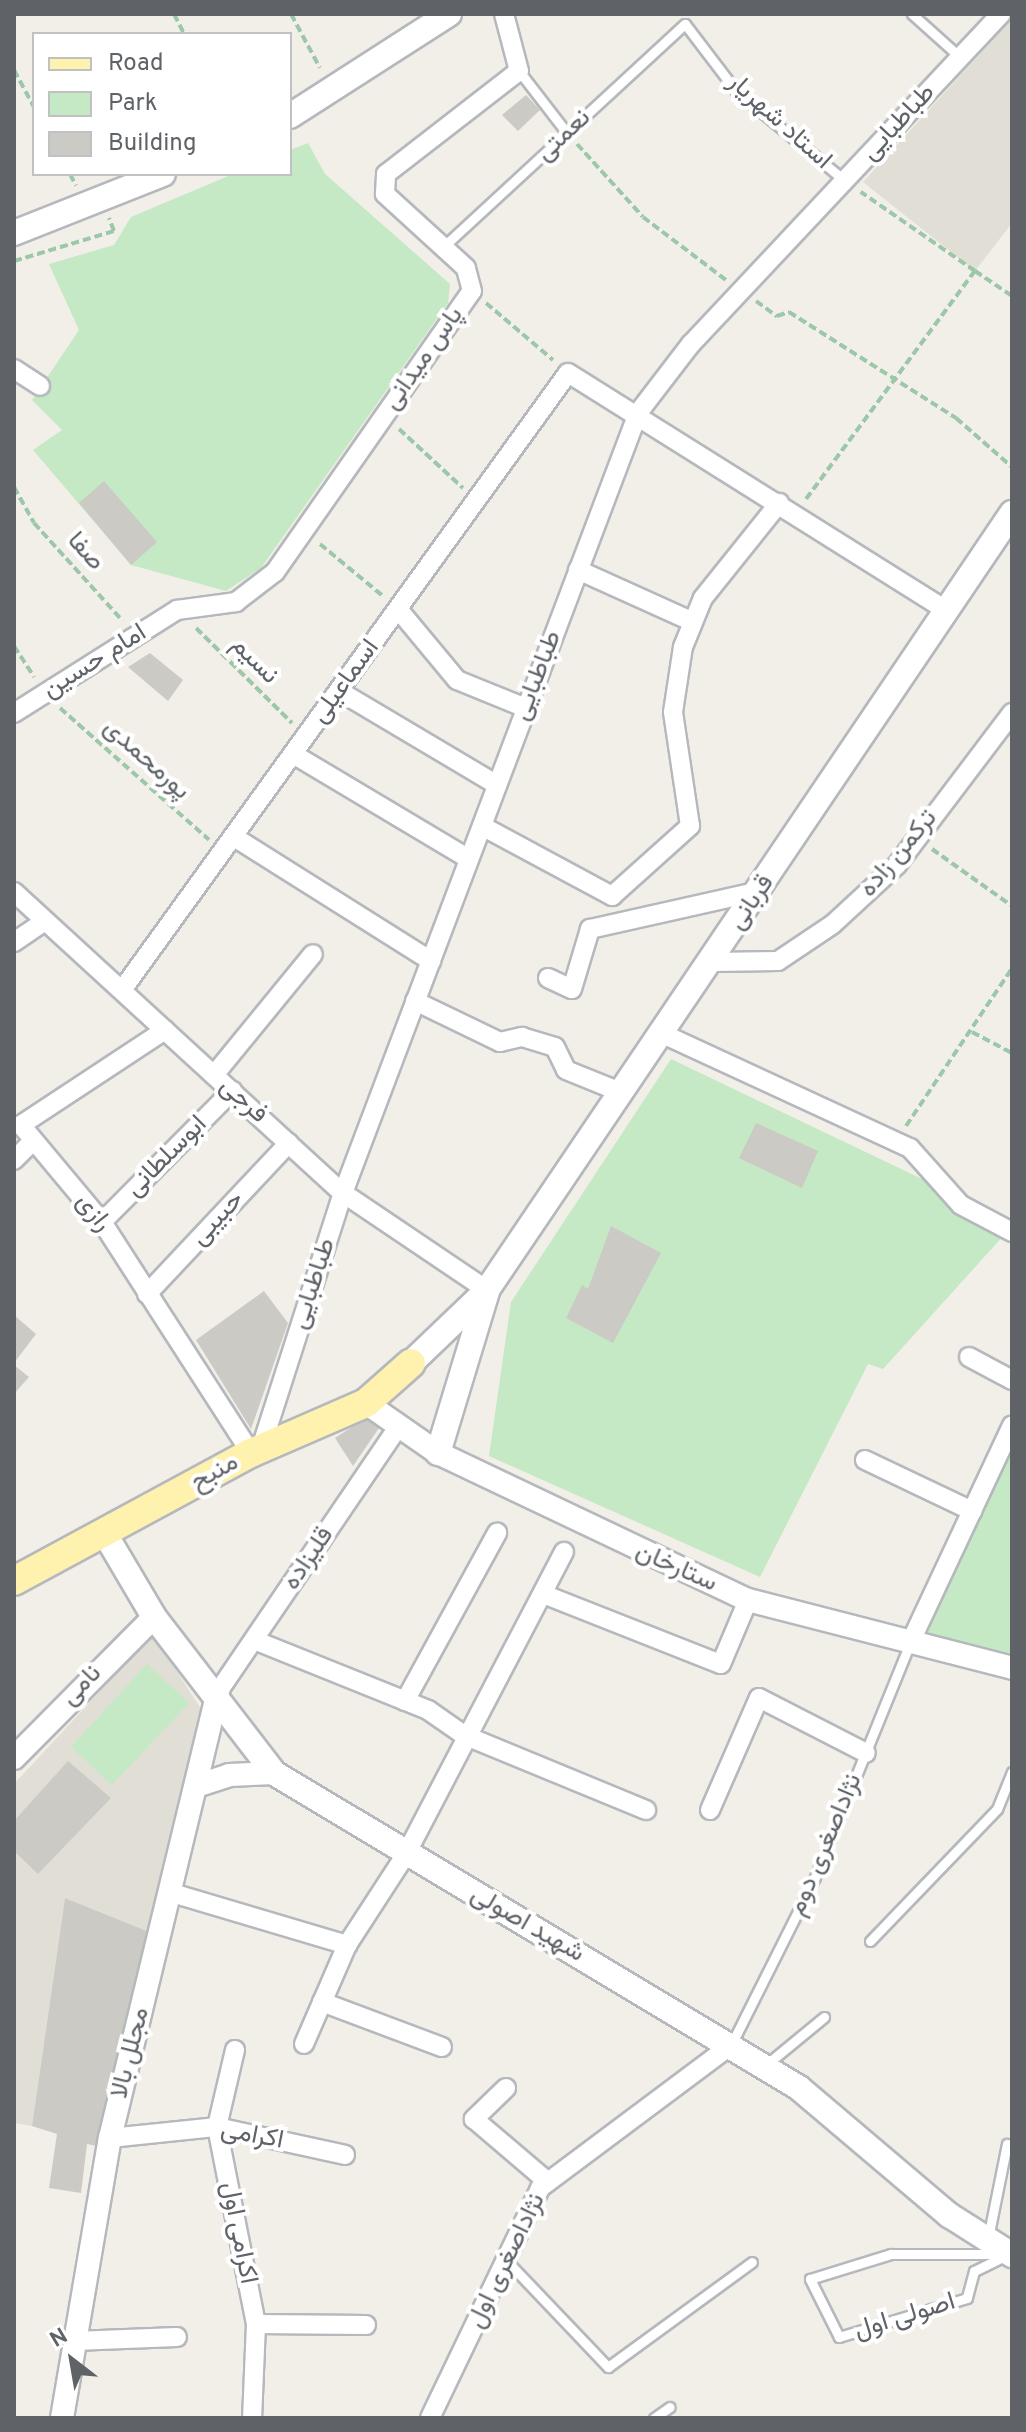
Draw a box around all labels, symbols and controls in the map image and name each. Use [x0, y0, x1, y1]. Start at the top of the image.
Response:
legend [32, 32, 292, 176]
text: Road [108, 49, 164, 79]
street label: استاد شهریار [721, 67, 837, 177]
street label: طباطبایی [856, 78, 942, 168]
text: Park [108, 89, 158, 119]
street label: نعمتی [530, 103, 598, 169]
text: Building [108, 129, 197, 159]
street label: پاس میدانی [377, 301, 471, 417]
street label: صفا [60, 526, 110, 578]
street label: امام حسین [37, 618, 153, 706]
street label: طباطبایی [507, 627, 569, 725]
street label: نسیم [223, 630, 285, 692]
street label: اسماعیلی [305, 634, 387, 730]
street label: پورمحمدی [96, 713, 196, 807]
street label: ترکمن زاده [853, 804, 945, 904]
street label: قربانی [722, 869, 782, 937]
street label: فرجی [212, 1071, 274, 1131]
street label: ابوسلطانی [120, 1110, 214, 1204]
street label: حبیبی [185, 1185, 251, 1253]
street label: رازی [68, 1187, 118, 1239]
street label: طباطبایی [285, 1234, 343, 1334]
street label: منبح [186, 1447, 244, 1499]
street label: قلیزاده [277, 1522, 341, 1596]
street label: ستارخان [630, 1536, 722, 1600]
street label: نامی [55, 1659, 109, 1713]
street label: نژاداصغری دوم [782, 1769, 870, 1921]
street label: شهید اصولی [464, 1880, 590, 1970]
street label: مجلل بالا [105, 2004, 157, 2102]
street label: اکرامی [218, 2115, 286, 2157]
street label: اکرامی اول [213, 2179, 263, 2287]
street label: نژاداصغری اول [461, 2188, 553, 2334]
street label: اصولی اول [851, 2287, 959, 2347]
north arrow [32, 2320, 112, 2400]
text: N [46, 2323, 73, 2355]

